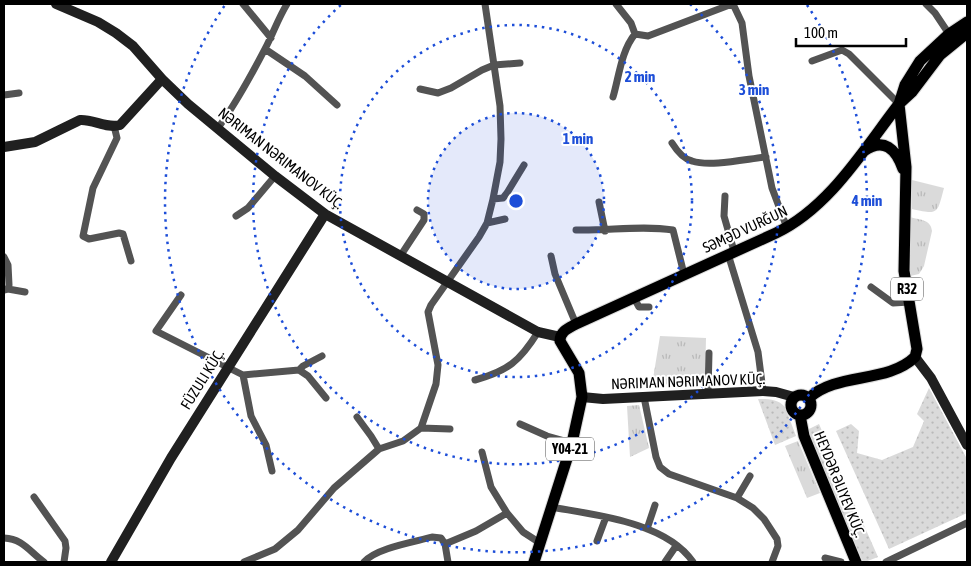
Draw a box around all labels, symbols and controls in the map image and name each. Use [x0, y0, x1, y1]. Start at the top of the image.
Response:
scale bar [796, 15, 906, 47]
text: 100 m [804, 24, 838, 41]
text: 2 min [625, 68, 655, 85]
text: 3 min [739, 81, 769, 98]
street label: NƏRIMAN NƏRIMANOV KÜÇ. [215, 104, 347, 212]
text: 1 min [563, 130, 593, 147]
centre of rings [507, 192, 525, 210]
text: 4 min [851, 192, 882, 209]
street label: SƏMƏD VURĞUN [700, 202, 790, 256]
road number: R32 [891, 278, 923, 300]
street label: FÜZULI KÜÇ. [177, 345, 227, 412]
street label: NƏRIMAN NƏRIMANOV KÜÇ. [611, 370, 766, 392]
street label: HEYDƏR ƏLIYEV KÜÇ. [811, 428, 869, 540]
road number: Y04-21 [546, 438, 594, 460]

